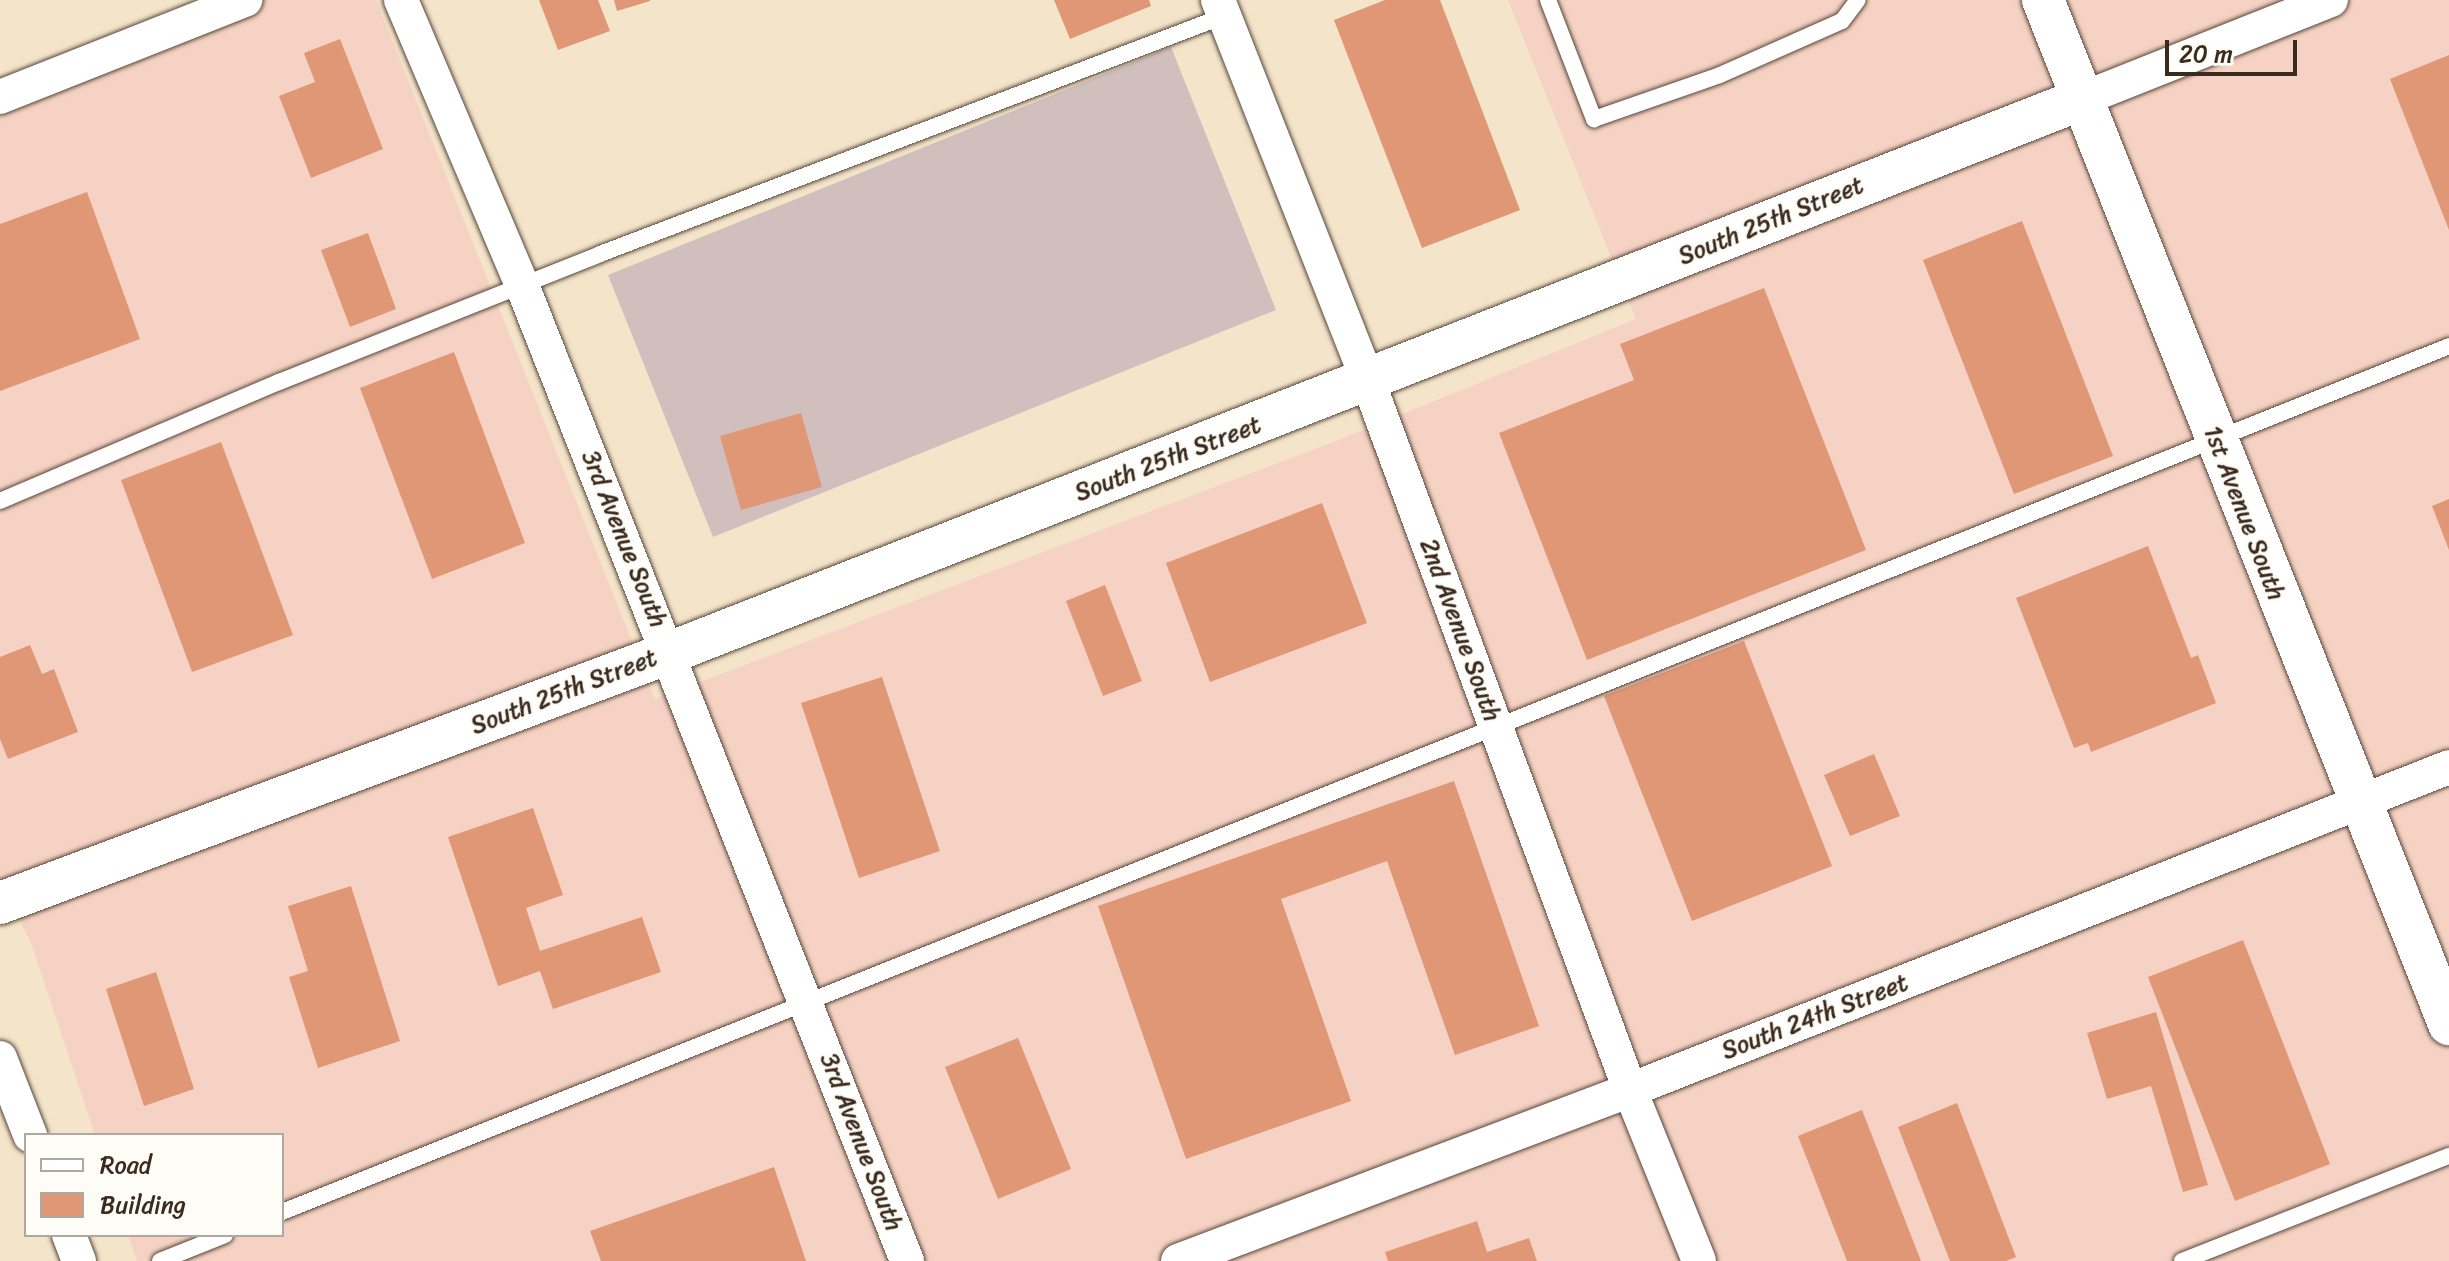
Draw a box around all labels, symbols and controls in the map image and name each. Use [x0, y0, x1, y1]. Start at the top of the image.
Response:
scale bar [2169, 24, 2301, 74]
text: 20 m [2179, 33, 2233, 75]
street label: South 25th Street [1674, 171, 1868, 271]
street label: South 25th Street [1071, 410, 1265, 508]
street label: 1st Avenue South [2198, 422, 2290, 604]
street label: 3rd Avenue South [575, 446, 673, 632]
street label: 2nd Avenue South [1414, 535, 1506, 725]
street label: South 25th Street [467, 643, 661, 741]
street label: South 24th Street [1718, 968, 1912, 1066]
street label: 3rd Avenue South [814, 1049, 908, 1235]
legend [24, 1133, 284, 1237]
text: Road [100, 1144, 151, 1186]
text: Building [100, 1184, 186, 1226]

